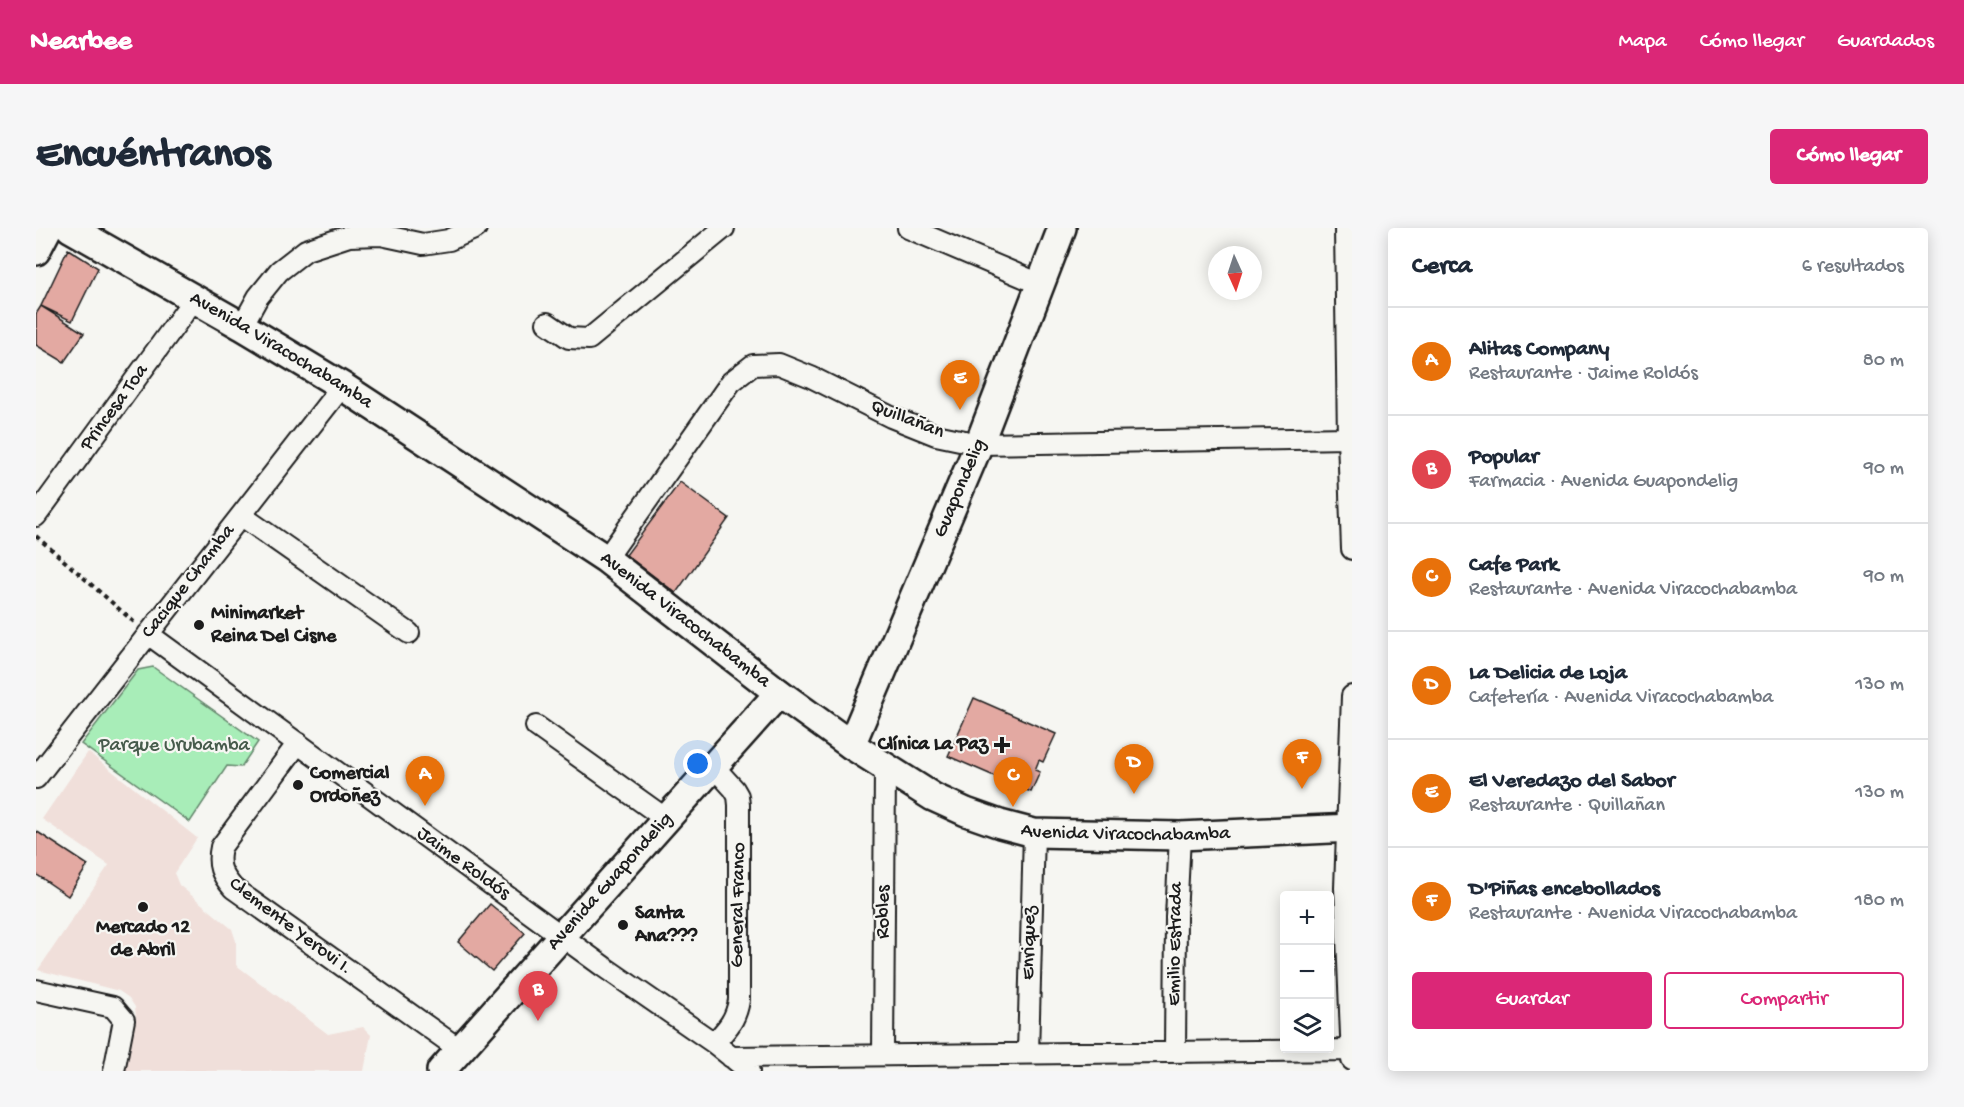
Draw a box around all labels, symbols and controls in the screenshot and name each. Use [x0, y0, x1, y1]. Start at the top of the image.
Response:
text: Nearbee [30, 26, 132, 59]
text: Mapa [1618, 30, 1667, 55]
text: Cómo llegar [1700, 30, 1804, 55]
text: Guardados [1837, 30, 1934, 55]
button: Cómo llegar [1770, 129, 1928, 184]
text: Encuéntranos [36, 132, 270, 181]
north arrow [1208, 246, 1262, 300]
text: Cerca [1412, 252, 1472, 283]
text: 6 resultados [1802, 256, 1904, 279]
street label: Avenida Viracochabamba [185, 287, 378, 415]
text: Alitas Company [1469, 337, 1609, 363]
text: A [1426, 350, 1437, 373]
text: 80 m [1863, 350, 1904, 373]
street label: Princesa Toa [75, 359, 155, 457]
pin: E [940, 360, 980, 410]
text: Restaurante · Jaime Roldós [1469, 363, 1698, 386]
street label: Quillañan [867, 395, 948, 445]
street label: Guapondelig [929, 435, 991, 541]
text: Popular [1469, 445, 1539, 471]
text: B [1426, 458, 1437, 481]
text: 90 m [1864, 458, 1904, 481]
text: Farmacia · Avenida Guapondelig [1469, 471, 1738, 494]
street label: Cacique Chamba [137, 520, 241, 643]
street label: Avenida Viracochabamba [595, 547, 775, 694]
text: Cafe Park [1469, 553, 1558, 579]
text: C [1426, 566, 1437, 589]
text: 90 m [1864, 566, 1904, 589]
text: Restaurante · Avenida Viracochabamba [1469, 579, 1797, 602]
place label: Minimarket Reina Del Cisne [210, 603, 337, 649]
marker: Minimarket Reina Del Cisne [192, 618, 206, 632]
text: La Delicia de Loja [1469, 661, 1627, 687]
text: D [1425, 674, 1438, 697]
text: 130 m [1855, 674, 1904, 697]
text: Cafetería · Avenida Viracochabamba [1469, 687, 1773, 710]
place label: Clínica La Paz [877, 734, 989, 757]
park label: Parque Urubamba [97, 735, 250, 758]
marker: Clínica La Paz [993, 736, 1011, 754]
pin: F [1282, 740, 1322, 789]
pin: D [1114, 744, 1154, 794]
your location [683, 749, 712, 778]
pin: A [406, 756, 444, 806]
pin: C [994, 758, 1032, 807]
place label: Comercial Ordoñez [309, 763, 390, 809]
text: El Veredazo del Sabor [1469, 769, 1674, 795]
marker: Comercial Ordoñez [291, 778, 305, 792]
text: E [1425, 782, 1438, 805]
text: 130 m [1855, 782, 1904, 805]
text: Restaurante · Quillañan [1469, 795, 1665, 818]
street label: Avenida Guapondelig [543, 808, 678, 955]
street label: Avenida Viracochabamba [1018, 819, 1232, 848]
street label: Jaime Roldós [412, 822, 515, 906]
street label: General Franco [726, 842, 752, 968]
street label: Clemente Yerovi I. [224, 873, 356, 981]
text: D'Piñas encebollados [1469, 877, 1660, 903]
street label: Emilio Estrada [1163, 881, 1189, 1006]
street label: Robles [873, 885, 896, 939]
text: F [1426, 890, 1437, 913]
text: 180 m [1855, 890, 1904, 913]
map controls [1280, 891, 1334, 1053]
button: + [1280, 891, 1334, 945]
marker: Mercado 12 de Abril [136, 900, 150, 914]
place label: Santa Ana??? [634, 903, 699, 949]
text: Restaurante · Avenida Viracochabamba [1469, 903, 1797, 926]
street label: Enriquez [1018, 905, 1042, 980]
place label: Mercado 12 de Abril [96, 917, 190, 963]
marker: Santa Ana??? [616, 918, 630, 932]
button: − [1280, 945, 1334, 999]
pin: B [518, 972, 558, 1021]
button: Guardar [1412, 972, 1652, 1029]
button: Compartir [1664, 972, 1904, 1029]
button: layers [1280, 999, 1334, 1053]

